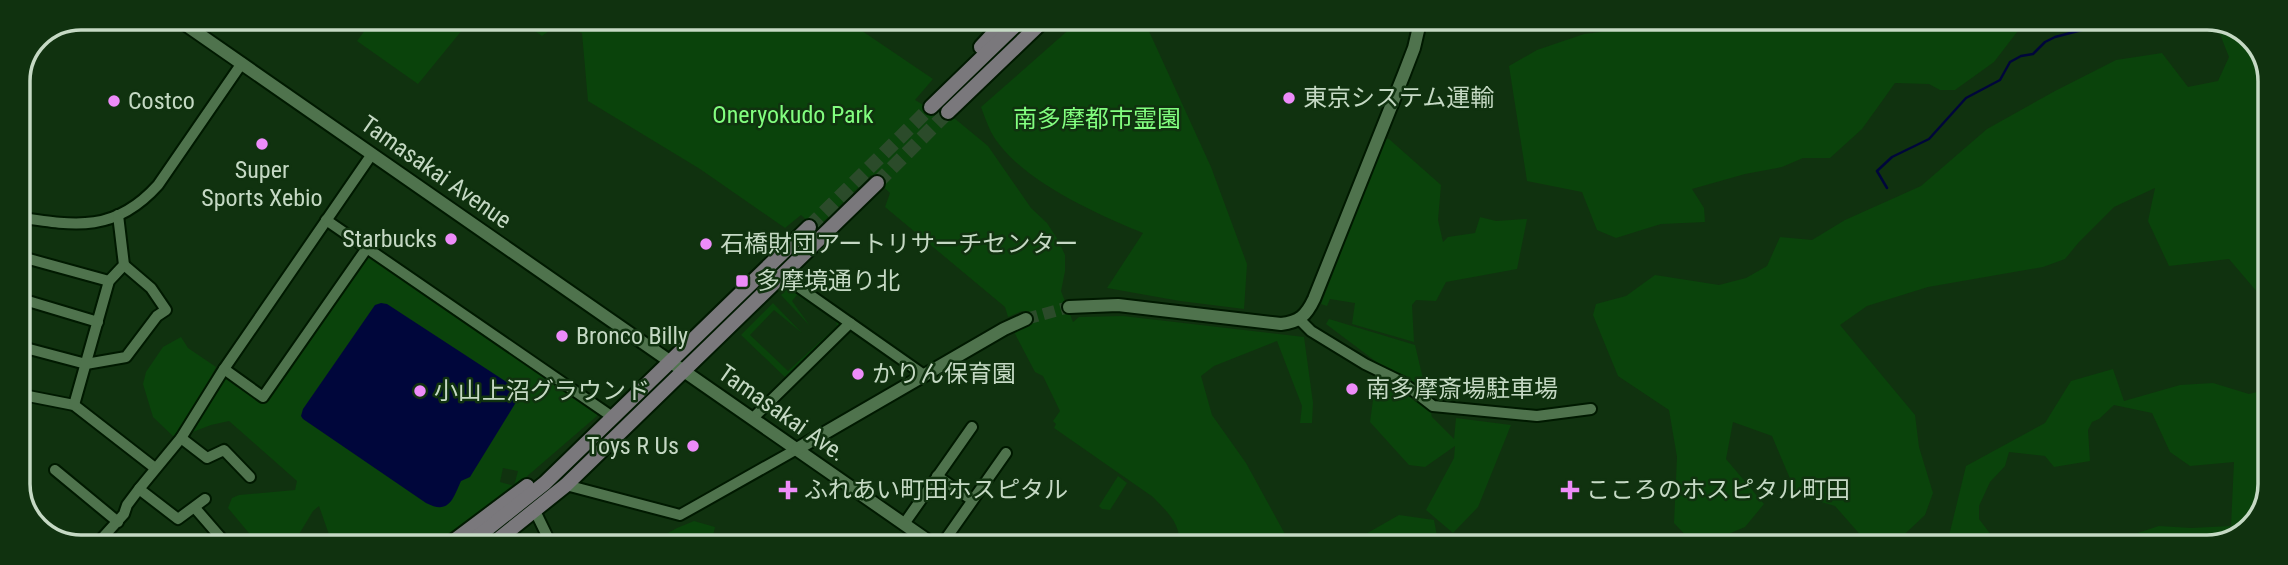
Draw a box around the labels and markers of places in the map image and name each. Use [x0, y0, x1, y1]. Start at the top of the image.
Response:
place label: 東京システム運輸 [1303, 84, 1494, 112]
place label: Costco [128, 87, 195, 115]
marker: 東京システム運輸 [1281, 90, 1297, 106]
marker: Costco [106, 93, 122, 109]
marker: Super Sports Xebio [254, 136, 270, 152]
place label: Super Sports Xebio [201, 156, 323, 212]
place label: Starbucks [342, 225, 437, 253]
place label: 石橋財団アートリサーチセンター [720, 230, 1079, 258]
marker: Starbucks [443, 231, 459, 247]
marker: 石橋財団アートリサーチセンター [698, 236, 714, 252]
place label: 多摩境通り北 [756, 267, 900, 295]
marker: 多摩境通り北 [734, 273, 750, 289]
place label: Bronco Billy [576, 322, 688, 350]
marker: Bronco Billy [554, 328, 570, 344]
place label: かりん保育園 [872, 360, 1016, 388]
marker: かりん保育園 [850, 366, 866, 382]
place label: 南多摩斎場駐車場 [1366, 375, 1558, 403]
place label: 小山上沼グラウンド [434, 377, 650, 405]
marker: 南多摩斎場駐車場 [1344, 381, 1360, 397]
marker: 小山上沼グラウンド [412, 383, 428, 399]
place label: Toys R Us [587, 432, 679, 460]
marker: Toys R Us [685, 438, 701, 454]
place label: ふれあい町田ホスピタル [804, 476, 1068, 504]
place label: こころのホスピタル町田 [1586, 476, 1850, 504]
marker: ふれあい町田ホスピタル [778, 480, 798, 500]
marker: こころのホスピタル町田 [1560, 480, 1580, 500]

